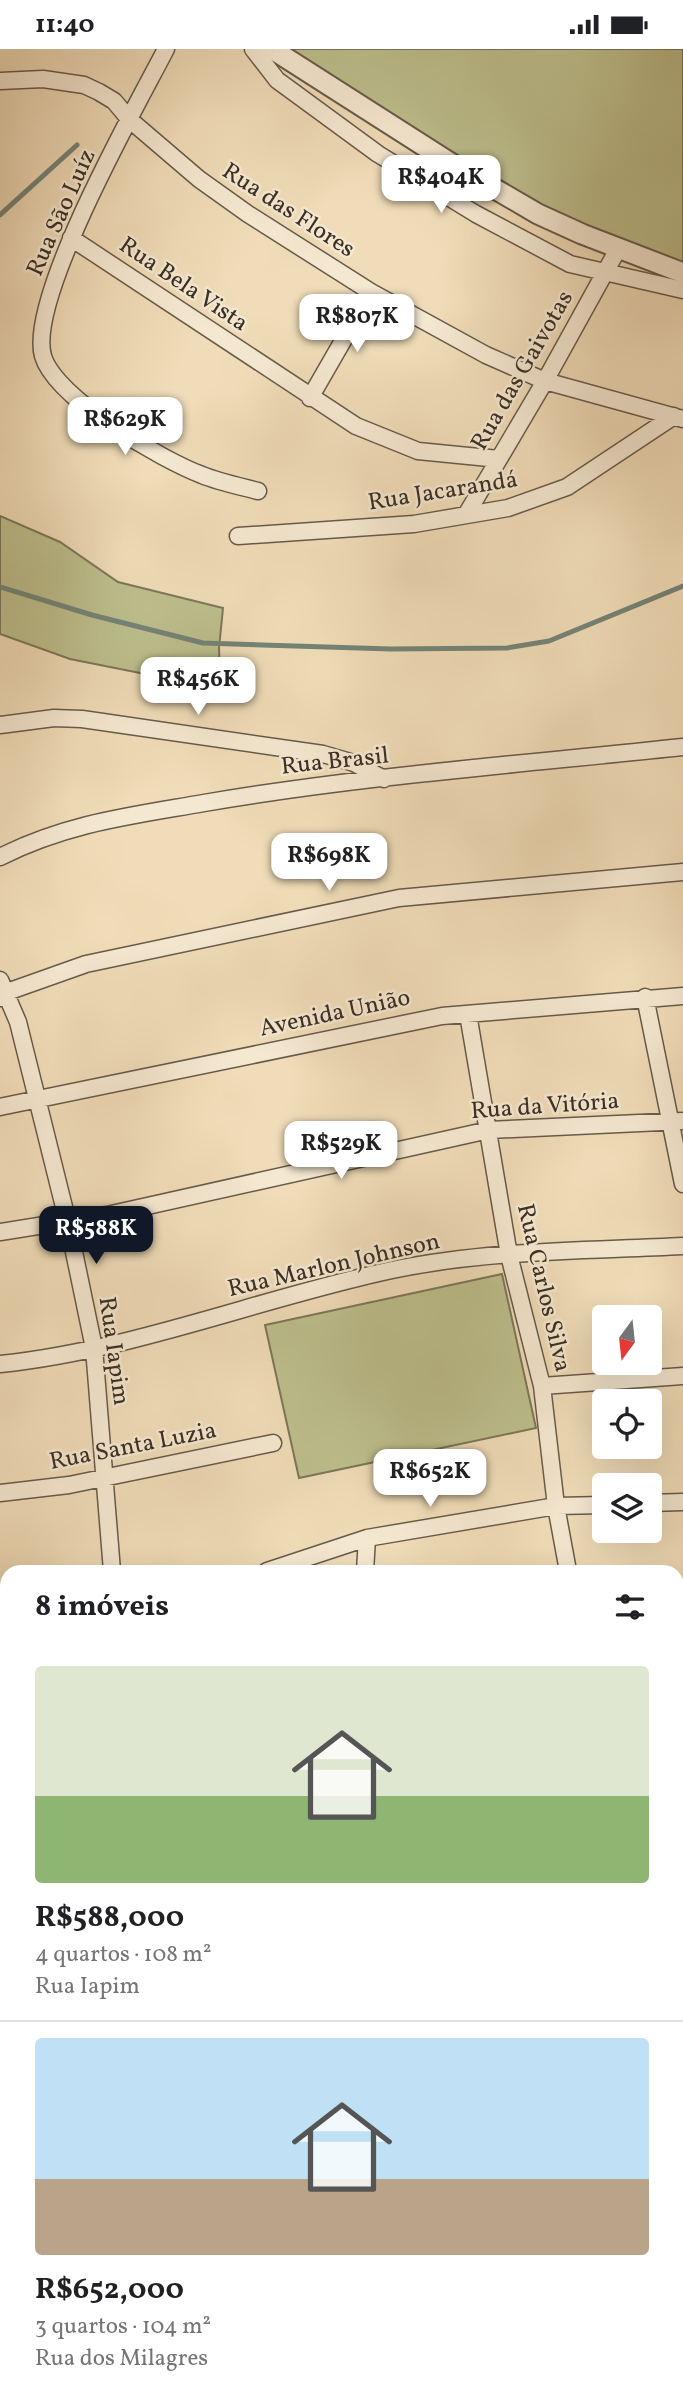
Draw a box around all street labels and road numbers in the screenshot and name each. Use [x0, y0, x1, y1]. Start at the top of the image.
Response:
street label: Rua São Luíz [19, 144, 105, 282]
street label: Rua das Flores [215, 155, 361, 267]
street label: Rua Bela Vista [112, 229, 254, 341]
street label: Rua das Gaivotas [463, 285, 583, 457]
street label: Rua Jacarandá [366, 463, 520, 521]
street label: Rua Brasil [279, 739, 391, 785]
street label: Avenida União [256, 981, 414, 1047]
street label: Rua da Vitória [470, 1085, 620, 1129]
street label: Rua Carlos Silva [507, 1201, 579, 1375]
street label: Rua Marlon Johnson [225, 1225, 443, 1307]
street label: Rua Iapim [89, 1294, 137, 1408]
street label: Rua Santa Luzia [47, 1414, 219, 1480]

